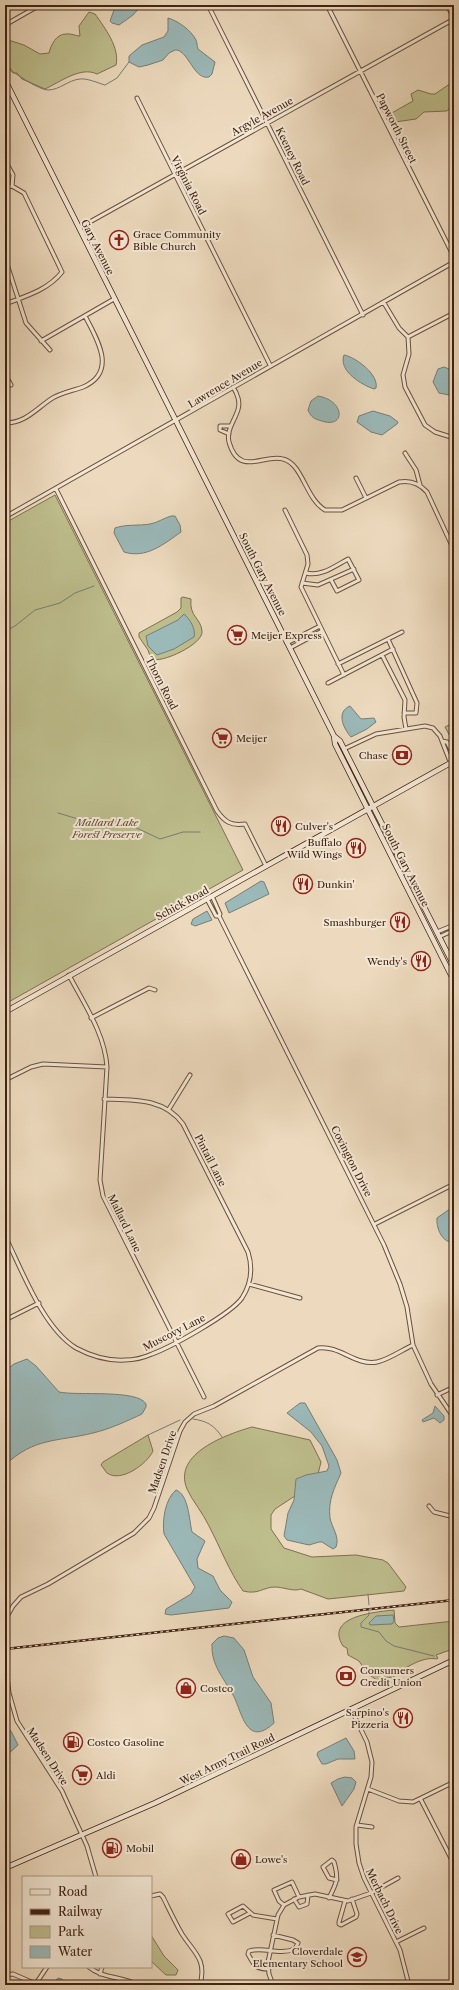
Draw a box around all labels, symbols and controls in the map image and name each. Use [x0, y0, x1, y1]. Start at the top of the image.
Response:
street label: Papworth Street [373, 91, 420, 166]
street label: Argyle Avenue [228, 94, 296, 139]
street label: Keeney Road [273, 125, 312, 187]
street label: Virginia Road [168, 153, 209, 217]
street label: Gary Avenue [78, 217, 117, 278]
place label: Grace Community Bible Church [133, 228, 221, 253]
church icon: Grace Community Bible Church [108, 229, 130, 251]
street label: Lawrence Avenue [186, 356, 265, 411]
street label: South Gary Avenue [236, 531, 289, 618]
supermarket icon: Meijer Express [226, 624, 248, 646]
place label: Meijer Express [251, 629, 322, 642]
street label: Thorn Road [143, 655, 180, 712]
supermarket icon: Meijer [211, 727, 233, 749]
place label: Meijer [236, 732, 268, 745]
bank icon: Chase [391, 744, 413, 766]
place label: Chase [359, 749, 388, 762]
restaurant icon: Culver's [270, 815, 292, 837]
park label: Mallard Lake Forest Preserve [71, 816, 143, 841]
place label: Culver's [295, 820, 333, 833]
street label: South Gary Avenue [379, 822, 432, 909]
place label: Buffalo Wild Wings [286, 836, 342, 861]
restaurant icon: Buffalo Wild Wings [345, 837, 367, 859]
restaurant icon: Dunkin' [292, 873, 314, 895]
place label: Dunkin' [317, 878, 355, 891]
street label: Schick Road [153, 884, 211, 923]
restaurant icon: Smashburger [389, 911, 411, 933]
place label: Smashburger [323, 916, 387, 929]
restaurant icon: Wendy's [410, 950, 432, 972]
place label: Wendy's [366, 955, 407, 968]
street label: Covington Drive [328, 1123, 375, 1199]
street label: Pintail Lane [192, 1132, 229, 1189]
street label: Mallard Lane [105, 1192, 144, 1255]
street label: Muscovy Lane [141, 1311, 208, 1354]
street label: Madsen Drive [146, 1428, 180, 1496]
place label: Consumers Credit Union [360, 1664, 423, 1689]
bank icon: Consumers Credit Union [335, 1665, 357, 1687]
shop icon: Costco [175, 1677, 197, 1699]
place label: Costco [200, 1682, 233, 1695]
place label: Sarpino's Pizzeria [346, 1706, 390, 1731]
restaurant icon: Sarpino's Pizzeria [392, 1707, 414, 1729]
street label: Madsen Drive [24, 1725, 71, 1788]
fuel station icon: Costco Gasoline [62, 1731, 84, 1753]
street label: West Army Trail Road [177, 1731, 277, 1788]
place label: Costco Gasoline [87, 1736, 165, 1749]
supermarket icon: Aldi [71, 1764, 93, 1786]
place label: Aldi [95, 1769, 116, 1782]
fuel station icon: Mobil [101, 1837, 123, 1859]
place label: Mobil [126, 1842, 154, 1855]
shop icon: Lowe's [230, 1848, 252, 1870]
place label: Lowe's [255, 1853, 287, 1866]
street label: Merbach Drive [363, 1866, 406, 1936]
legend [22, 1876, 152, 1968]
text: Road [58, 1884, 88, 1899]
text: Railway [58, 1904, 103, 1919]
text: Park [58, 1924, 85, 1939]
text: Water [57, 1944, 92, 1959]
place label: Cloverdale Elementary School [253, 1945, 343, 1970]
school or university icon: Cloverdale Elementary School [346, 1946, 368, 1968]

